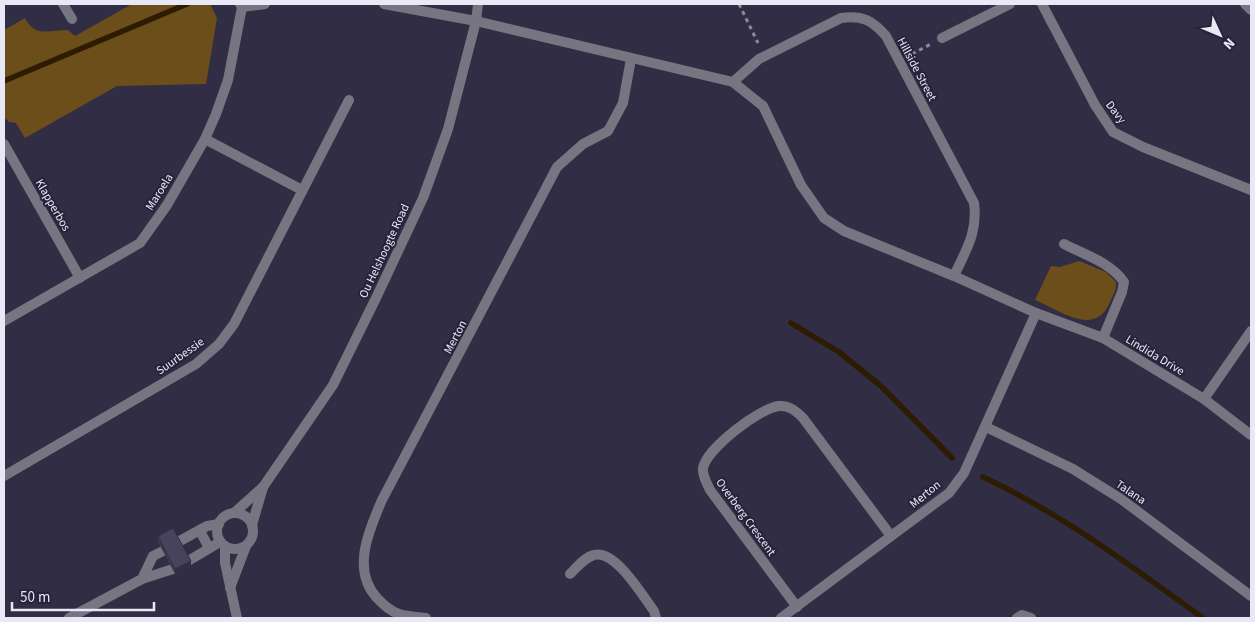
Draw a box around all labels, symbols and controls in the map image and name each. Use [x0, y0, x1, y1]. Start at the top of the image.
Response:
north arrow [1195, 10, 1245, 60]
text: N [1218, 33, 1239, 54]
street label: Hillside Street [893, 34, 940, 104]
street label: Davy [1101, 97, 1130, 128]
street label: Maroela [142, 171, 177, 214]
street label: Klapperbos [31, 176, 74, 234]
street label: Ou Helshoogte Road [355, 201, 414, 301]
street label: Merton [440, 317, 471, 357]
street label: Lindida Drive [1122, 331, 1187, 380]
street label: Suurbessie [153, 334, 208, 379]
street label: Overberg Crescent [712, 475, 780, 560]
street label: Talana [1112, 476, 1149, 509]
street label: Merton [906, 477, 945, 512]
scale bar [12, 580, 155, 612]
text: 50 m [20, 587, 50, 608]

